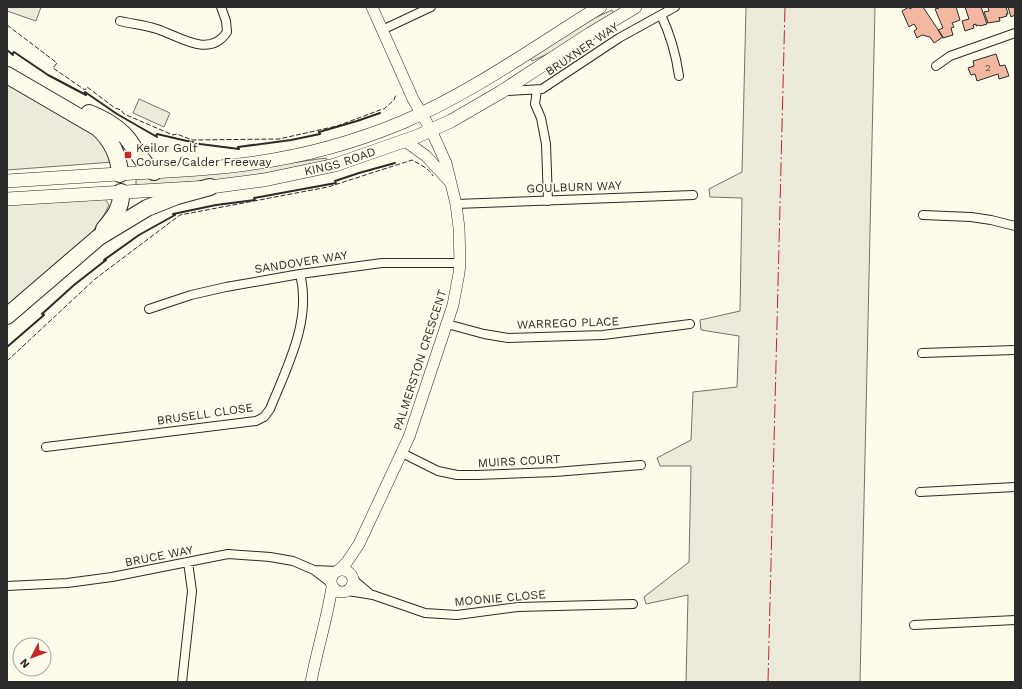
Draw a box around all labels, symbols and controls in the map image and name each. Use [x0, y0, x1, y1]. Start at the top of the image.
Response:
street label: BRUXNER WAY [543, 19, 621, 79]
house number: 2 [985, 62, 991, 73]
place label: Keilor Golf Course/Calder Freeway [136, 141, 272, 169]
street label: KINGS ROAD [303, 144, 378, 178]
marker: Keilor Golf Course/Calder Freeway [123, 150, 133, 160]
street label: GOULBURN WAY [526, 178, 622, 196]
street label: SANDOVER WAY [253, 248, 349, 276]
street label: PALMERSTON CRESCENT [391, 288, 449, 432]
street label: WARREGO PLACE [517, 314, 620, 332]
street label: BRUSELL CLOSE [156, 400, 254, 428]
street label: MUIRS COURT [477, 452, 561, 470]
street label: BRUCE WAY [124, 543, 194, 569]
street label: MOONIE CLOSE [454, 587, 547, 609]
north arrow [12, 637, 52, 677]
text: N [17, 656, 32, 671]

